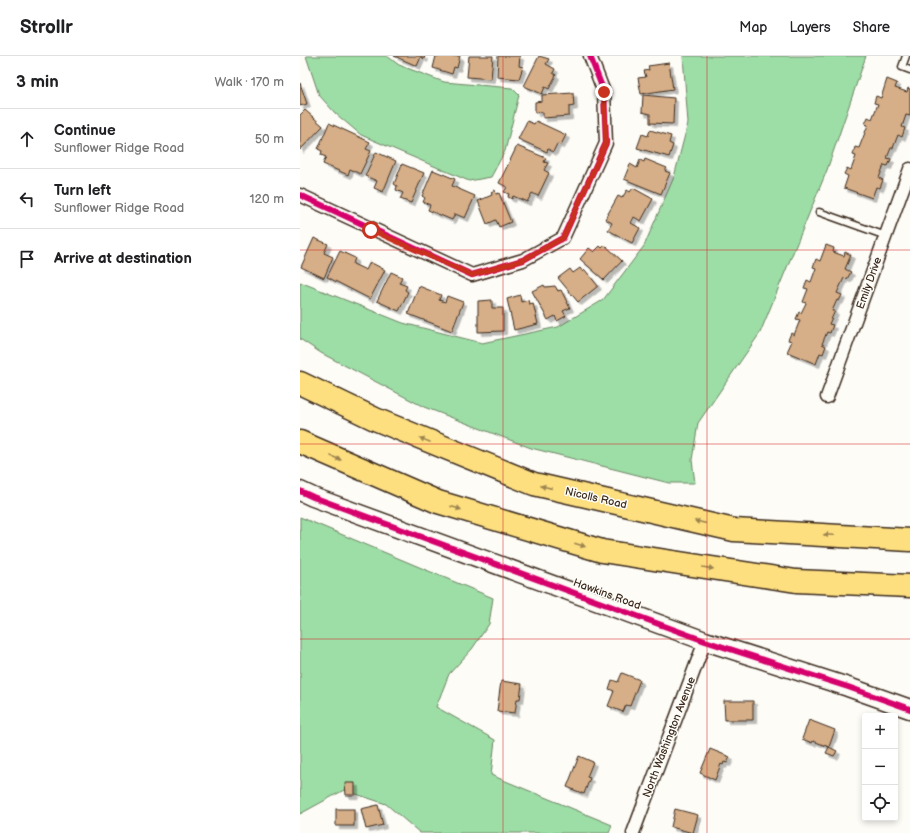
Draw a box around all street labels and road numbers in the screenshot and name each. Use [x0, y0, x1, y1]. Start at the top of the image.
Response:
street label: Emily Drive [854, 255, 885, 311]
street label: Nicolls Road [564, 485, 628, 511]
street label: Hawkins Road [571, 576, 643, 612]
street label: North Washington Avenue [640, 674, 698, 799]

